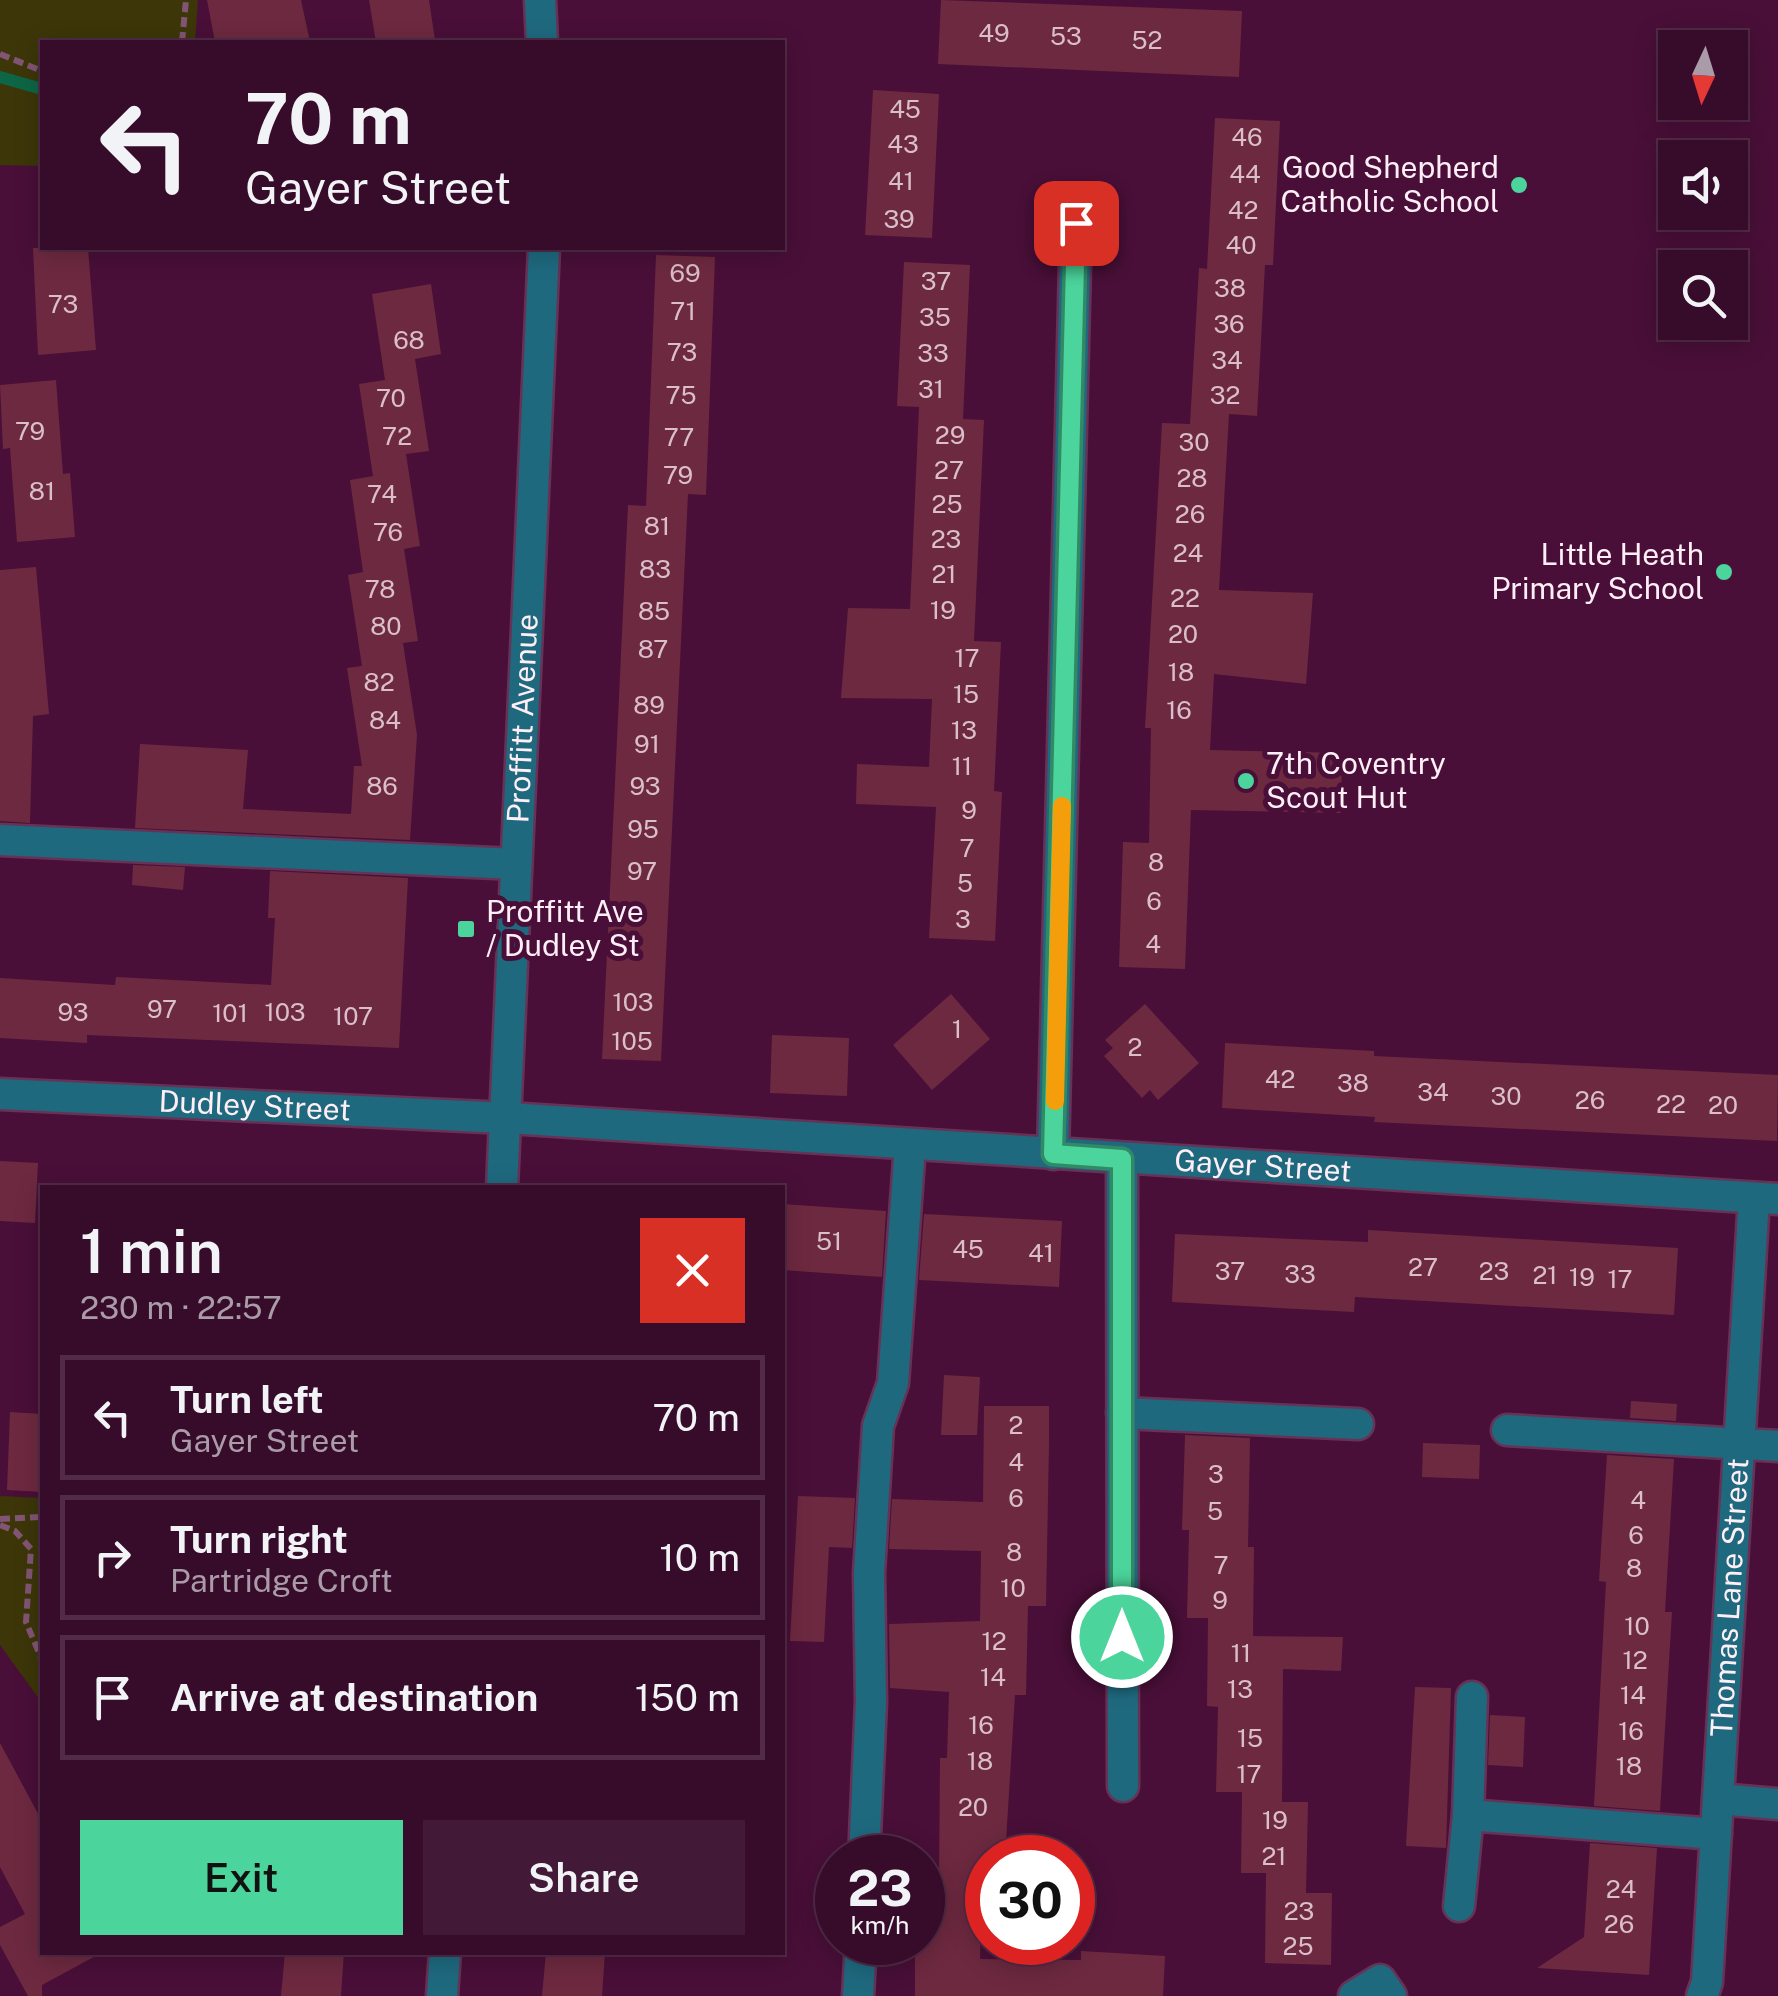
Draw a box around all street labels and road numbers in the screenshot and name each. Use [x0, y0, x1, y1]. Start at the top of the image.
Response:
street label: Proffitt Avenue [499, 613, 545, 824]
street label: Dudley Street [158, 1083, 352, 1128]
street label: Gayer Street [1173, 1142, 1353, 1189]
street label: Thomas Lane Street [1703, 1457, 1755, 1738]

